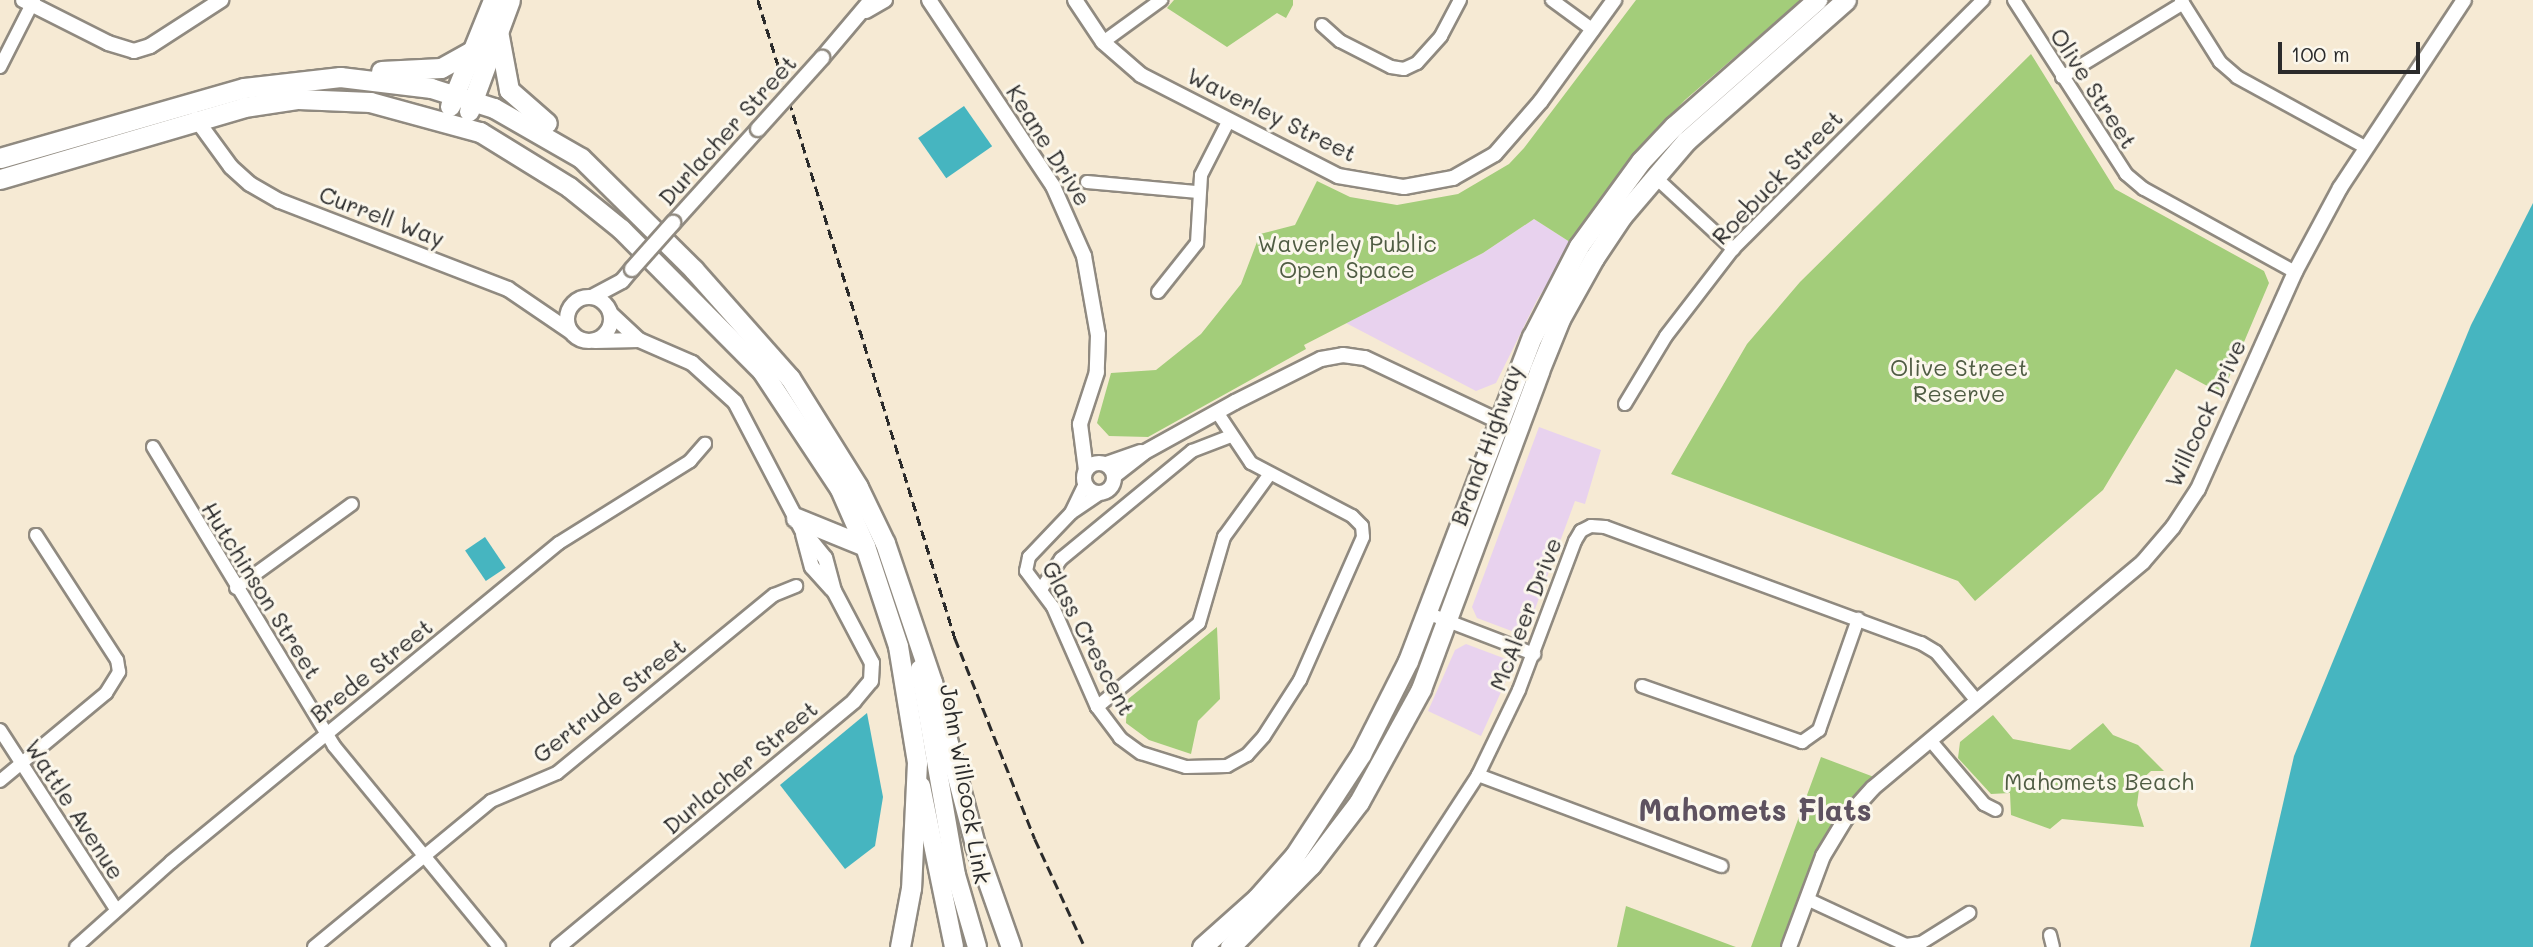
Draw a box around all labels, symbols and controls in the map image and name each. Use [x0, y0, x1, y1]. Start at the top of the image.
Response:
street label: Olive Street [2045, 23, 2143, 153]
scale bar [2281, 28, 2423, 72]
text: 100 m [2291, 40, 2350, 67]
street label: Durlacher Street [652, 49, 802, 211]
street label: Waverley Street [1183, 61, 1361, 167]
street label: Keane Drive [1001, 79, 1097, 211]
street label: Roebuck Street [1706, 104, 1848, 250]
street label: Currell Way [316, 180, 448, 252]
park label: Waverley Public Open Space [1257, 229, 1437, 283]
street label: Willcock Drive [2159, 335, 2251, 491]
park label: Olive Street Reserve [1890, 353, 2028, 407]
street label: Brand Highway [1444, 361, 1528, 529]
street label: Hutchinson Street [196, 496, 328, 684]
street label: McAleer Drive [1483, 534, 1567, 694]
street label: Glass Crescent [1037, 556, 1141, 720]
street label: Brede Street [304, 612, 438, 728]
street label: Gertrude Street [527, 632, 691, 768]
street label: John Willcock Link [935, 682, 997, 886]
street label: Durlacher Street [657, 694, 823, 840]
street label: Wattle Avenue [19, 734, 131, 884]
park label: Mahomets Beach [2004, 767, 2194, 795]
district label: Mahomets Flats [1638, 791, 1872, 827]

